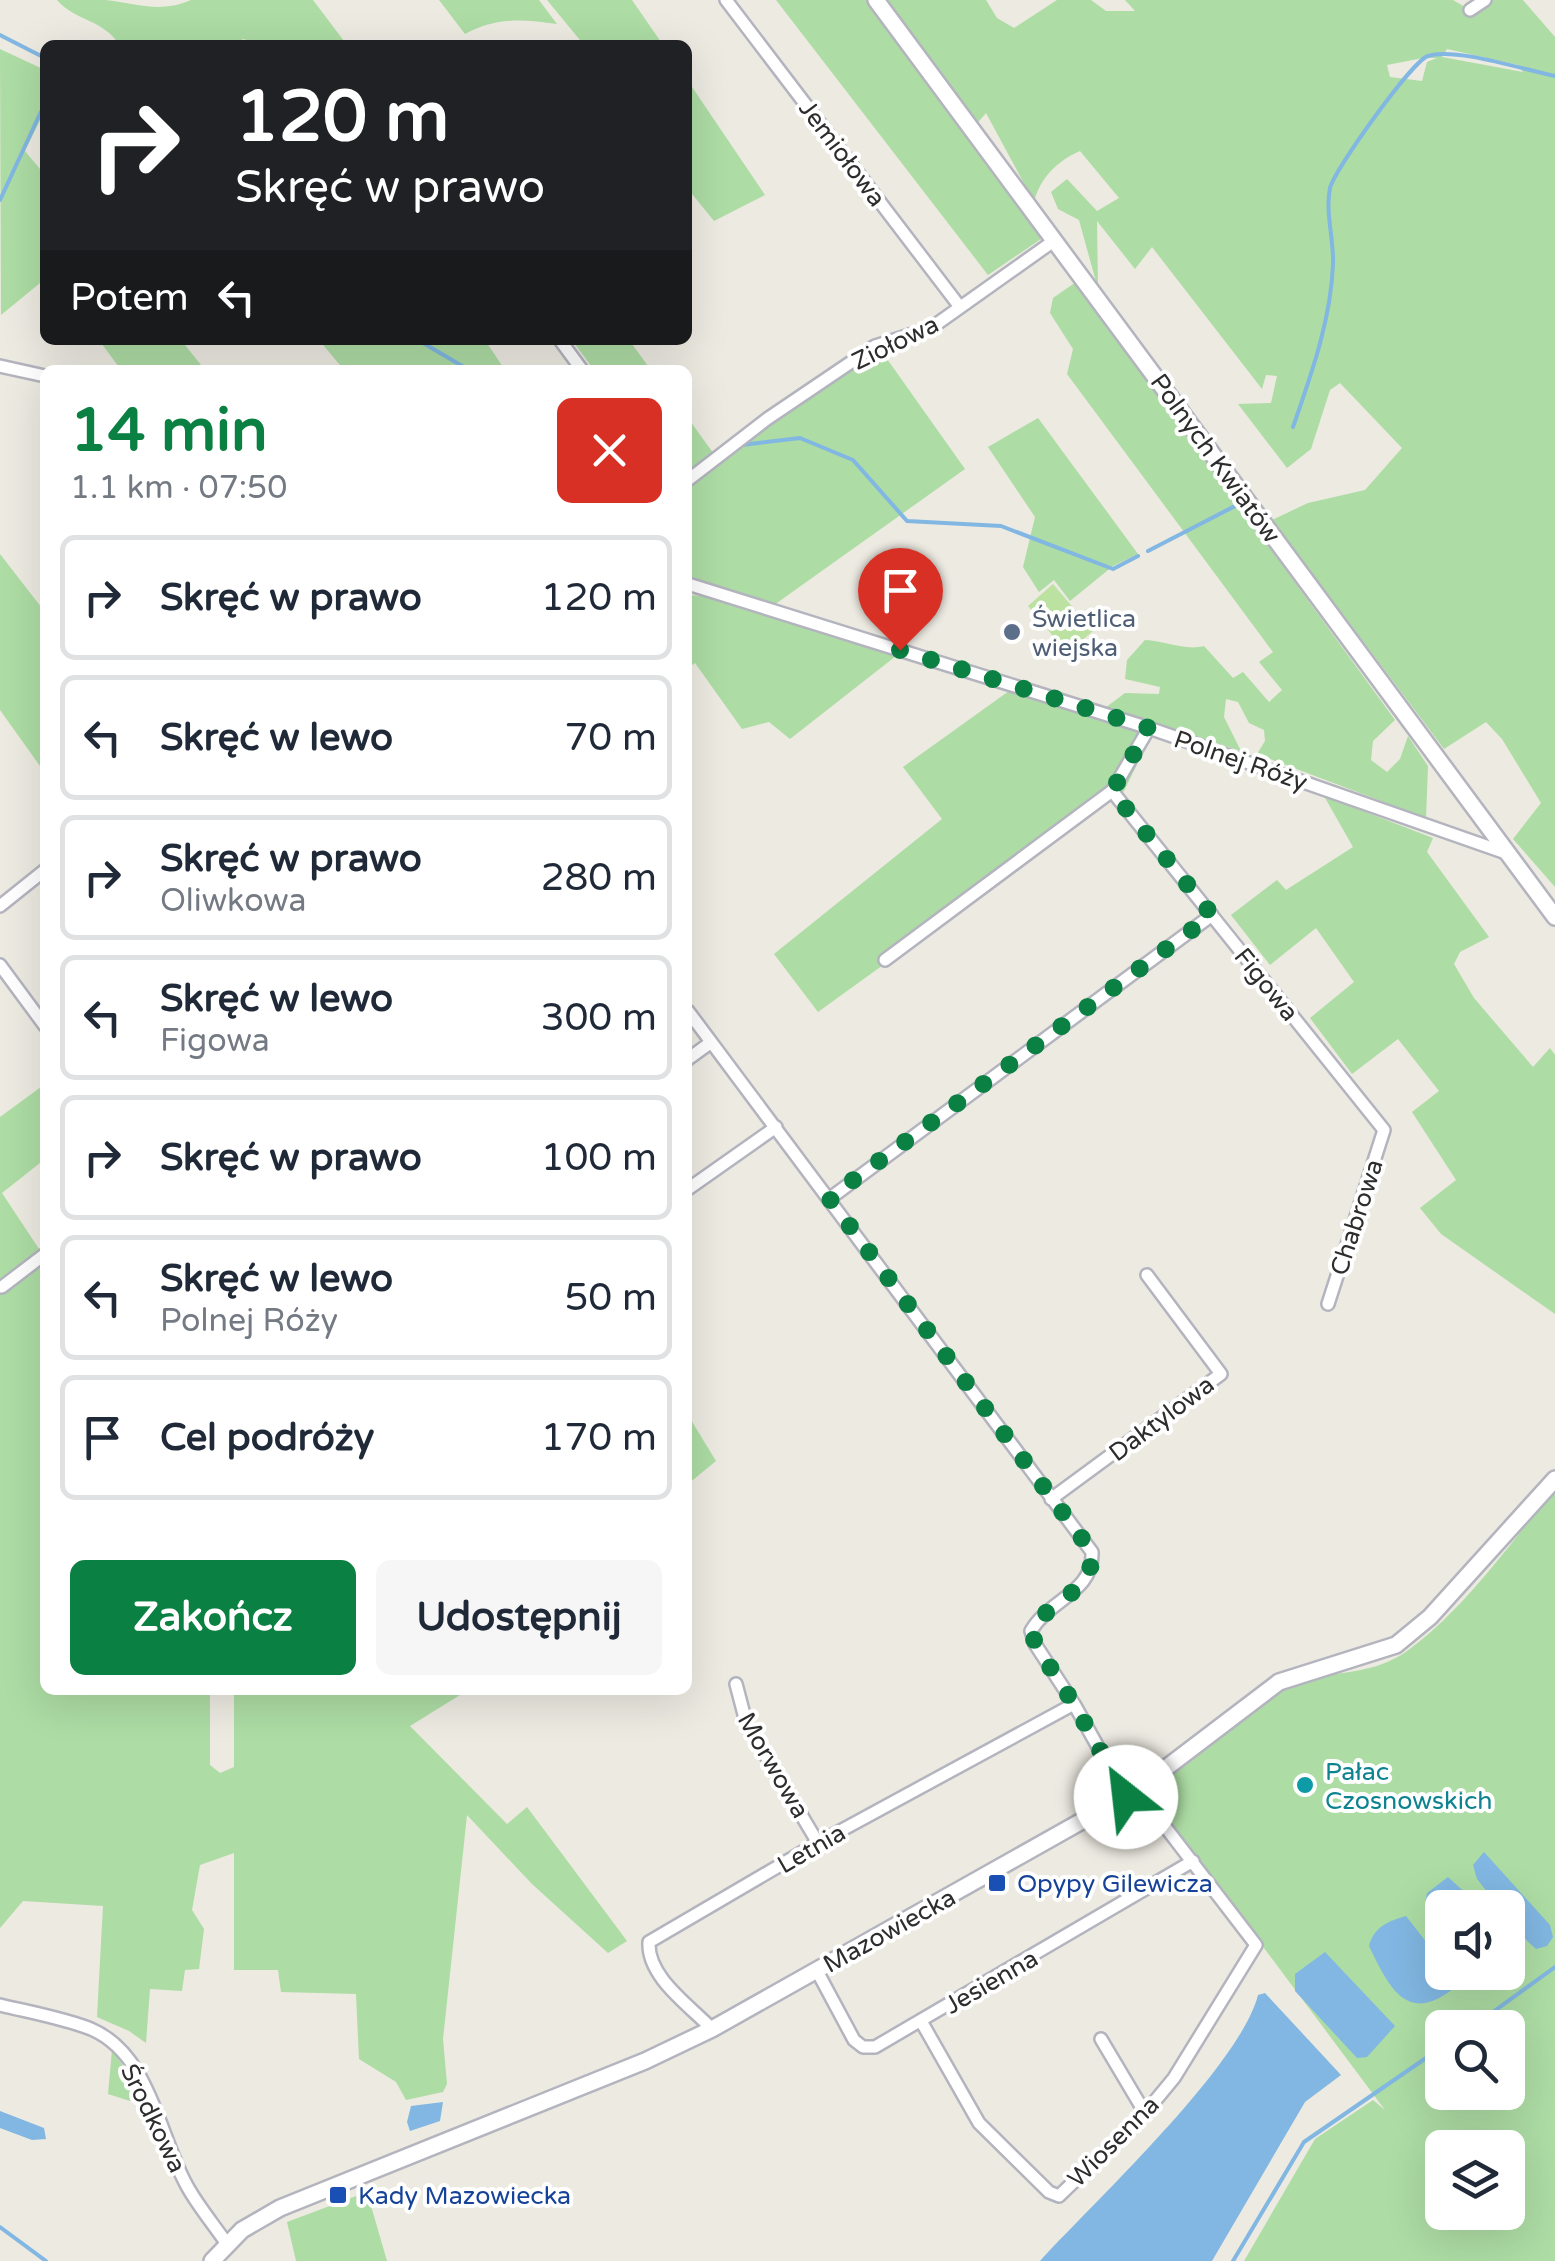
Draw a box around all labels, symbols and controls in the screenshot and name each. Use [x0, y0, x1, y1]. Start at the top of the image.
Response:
text: 120 m [235, 76, 449, 160]
icon: right [70, 80, 200, 210]
street label: Jemiołowa [792, 95, 892, 213]
text: Skręć w prawo [235, 161, 545, 215]
icon: left [209, 270, 264, 325]
text: Potem [70, 275, 189, 321]
street label: Ziołowa [847, 309, 944, 377]
street label: Polnych Kwiatów [1144, 368, 1287, 549]
text: 14 min [70, 395, 268, 467]
button: close [557, 398, 662, 503]
text: 1.1 km · 07:50 [70, 469, 287, 507]
pin [858, 548, 943, 651]
icon: arrive [873, 563, 928, 618]
icon: right [75, 570, 130, 625]
text: Skręć w prawo [160, 575, 422, 621]
text: 120 m [541, 575, 657, 621]
place label: Świetlica wiejska [1032, 604, 1136, 663]
marker: Świetlica wiejska [1001, 621, 1023, 643]
icon: left [75, 710, 130, 765]
text: Skręć w lewo [160, 715, 393, 761]
text: 70 m [565, 715, 657, 761]
street label: Polnej Róży [1170, 724, 1311, 798]
text: Skręć w prawo [160, 836, 422, 882]
icon: right [75, 850, 130, 905]
text: 280 m [541, 855, 657, 901]
text: Oliwkowa [160, 882, 307, 920]
street label: Figowa [1228, 942, 1305, 1027]
text: Skręć w lewo [160, 976, 393, 1022]
icon: left [75, 990, 130, 1045]
text: 300 m [541, 995, 657, 1041]
text: Figowa [160, 1022, 270, 1060]
icon: right [75, 1130, 130, 1185]
text: Skręć w prawo [160, 1135, 422, 1181]
text: 100 m [541, 1135, 657, 1181]
street label: Chabrowa [1324, 1155, 1390, 1279]
text: Skręć w lewo [160, 1256, 393, 1302]
icon: left [75, 1270, 130, 1325]
text: 50 m [565, 1275, 657, 1321]
text: Polnej Róży [160, 1302, 338, 1340]
street label: Daktylowa [1103, 1370, 1220, 1468]
icon: arrive [75, 1410, 130, 1465]
text: Cel podróży [160, 1415, 374, 1461]
text: 170 m [541, 1415, 657, 1461]
button: Zakończ [70, 1560, 356, 1675]
button: Udostępnij [376, 1560, 662, 1675]
street label: Morwowa [731, 1707, 815, 1824]
position arrow [1074, 1745, 1178, 1849]
place label: Pałac Czosnowskich [1325, 1757, 1492, 1816]
marker: Pałac Czosnowskich [1294, 1774, 1316, 1796]
street label: Letnia [772, 1817, 851, 1880]
place label: Opypy Gilewicza [1017, 1869, 1213, 1899]
marker: Opypy Gilewicza [986, 1872, 1008, 1894]
street label: Mazowiecka [818, 1882, 961, 1980]
map controls [1425, 1890, 1525, 2230]
button: sound [1425, 1890, 1525, 1990]
street label: Jesienna [940, 1943, 1043, 2021]
button: search [1425, 2010, 1525, 2110]
street label: Środkowa [114, 2059, 192, 2178]
street label: Wiosenna [1062, 2090, 1166, 2194]
button: layers [1425, 2130, 1525, 2230]
place label: Kady Mazowiecka [358, 2181, 571, 2211]
marker: Kady Mazowiecka [327, 2184, 349, 2206]

